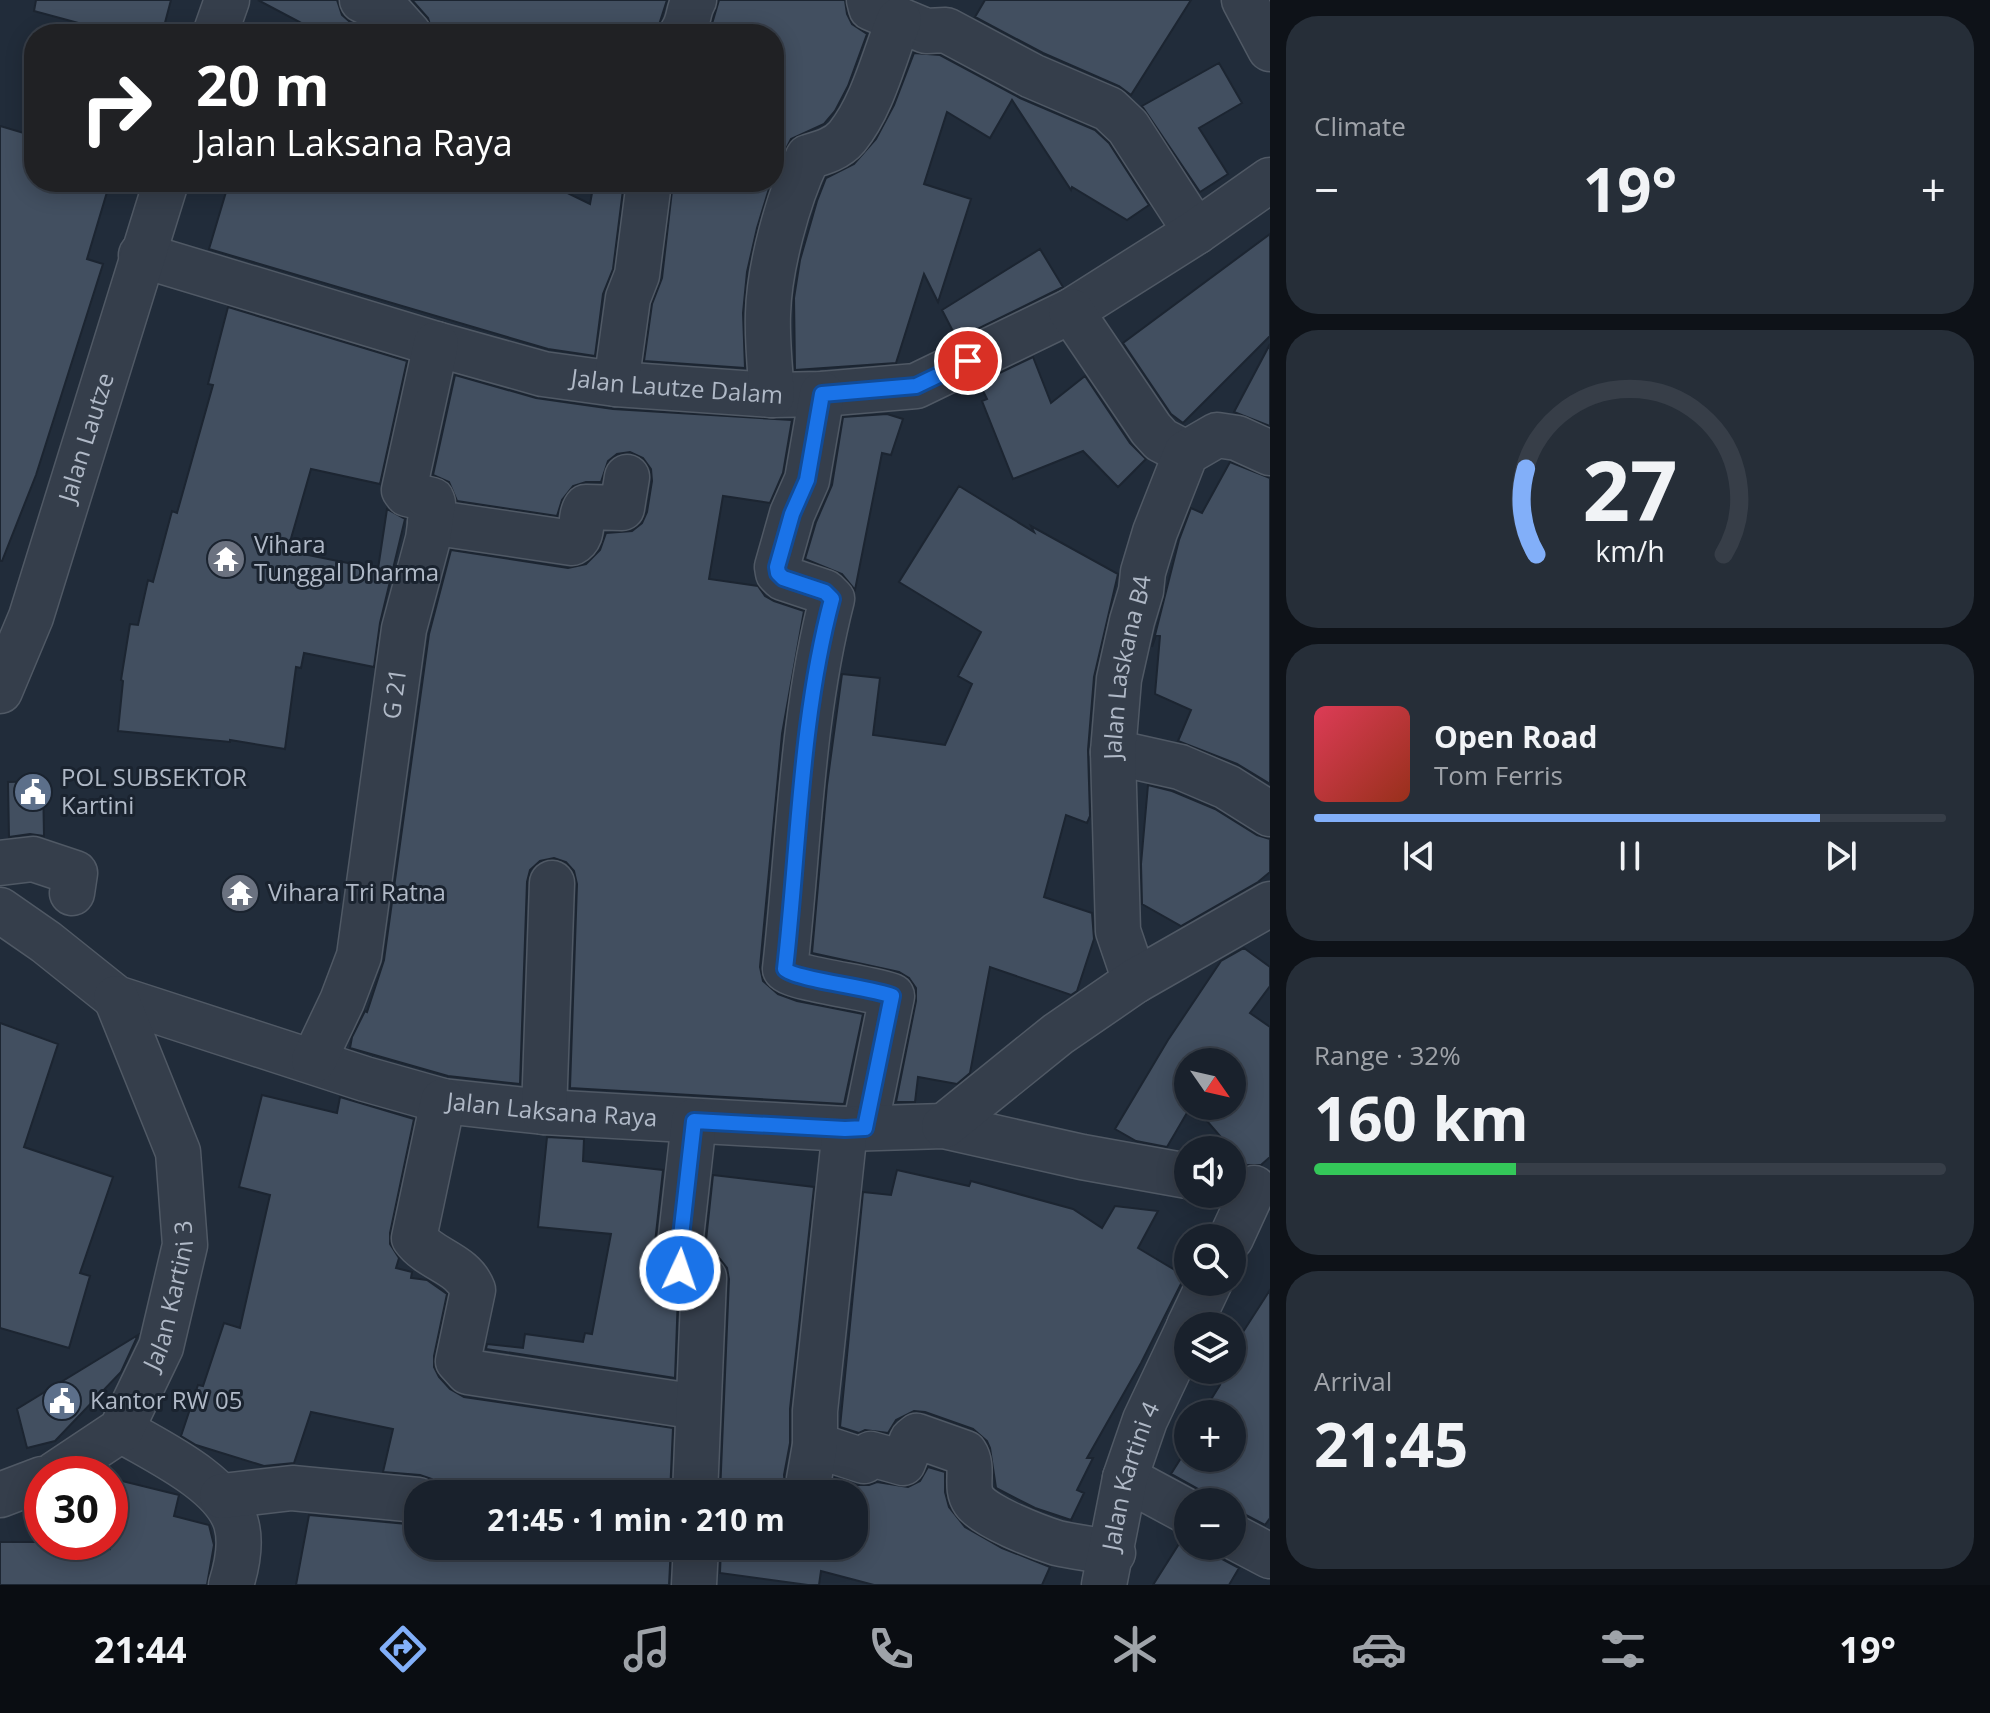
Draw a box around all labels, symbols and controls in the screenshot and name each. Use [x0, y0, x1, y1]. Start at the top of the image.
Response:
text: 20 m [196, 46, 330, 122]
icon: right [64, 56, 168, 160]
text: Climate [1314, 108, 1406, 144]
text: Jalan Laksana Raya [196, 118, 513, 167]
text: 19° [1583, 148, 1677, 230]
text: − [1314, 159, 1339, 219]
text: + [1921, 159, 1946, 219]
pin [934, 327, 1002, 395]
icon: arrive [946, 339, 990, 383]
street label: Jalan Lautze Dalam [567, 360, 784, 411]
street label: Jalan Lautze [49, 368, 121, 508]
text: 27 [1582, 431, 1678, 544]
place label: Vihara Tunggal Dharma [254, 527, 439, 588]
text: km/h [1595, 531, 1665, 570]
temple icon: Vihara Tunggal Dharma [205, 538, 247, 580]
street label: Jalan Laskana B4 [1095, 573, 1158, 762]
street label: G 21 [374, 666, 413, 721]
text: Open Road [1434, 716, 1598, 757]
text: Tom Ferris [1434, 757, 1563, 793]
place label: POL SUBSEKTOR Kartini [61, 760, 247, 821]
public building icon: POL SUBSEKTOR Kartini [12, 771, 54, 813]
icon: previous [1397, 834, 1441, 878]
icon: pause [1608, 834, 1652, 878]
icon: next [1819, 834, 1863, 878]
temple icon: Vihara Tri Ratna [219, 872, 261, 914]
place label: Vihara Tri Ratna [268, 875, 446, 908]
text: Range · 32% [1314, 1037, 1461, 1073]
north arrow [1174, 1048, 1246, 1120]
map controls [1174, 1048, 1246, 1560]
text: 160 km [1314, 1077, 1529, 1159]
street label: Jalan Laksana Raya [443, 1083, 658, 1133]
button: sound [1174, 1136, 1246, 1208]
street label: Jalan Kartini 3 [133, 1219, 200, 1377]
button: search [1174, 1224, 1246, 1296]
position arrow [638, 1228, 722, 1312]
button: layers [1174, 1312, 1246, 1384]
text: Arrival [1314, 1363, 1392, 1399]
public building icon: Kantor RW 05 [41, 1380, 83, 1422]
place label: Kantor RW 05 [90, 1383, 242, 1416]
street label: Jalan Kartini 4 [1093, 1396, 1166, 1555]
button: + [1174, 1400, 1246, 1472]
text: 21:45 [1314, 1403, 1468, 1485]
speed limit sign: 30 [24, 1456, 128, 1560]
button: − [1174, 1488, 1246, 1560]
text: 21:45 · 1 min · 210 m [487, 1499, 785, 1540]
icon: directions [375, 1621, 431, 1677]
icon: music [619, 1621, 675, 1677]
icon: phone [863, 1621, 919, 1677]
icon: climate [1107, 1621, 1163, 1677]
icon: car [1351, 1621, 1407, 1677]
icon: filters [1595, 1621, 1651, 1677]
text: 21:44 [94, 1625, 187, 1674]
text: 19° [1839, 1625, 1896, 1674]

